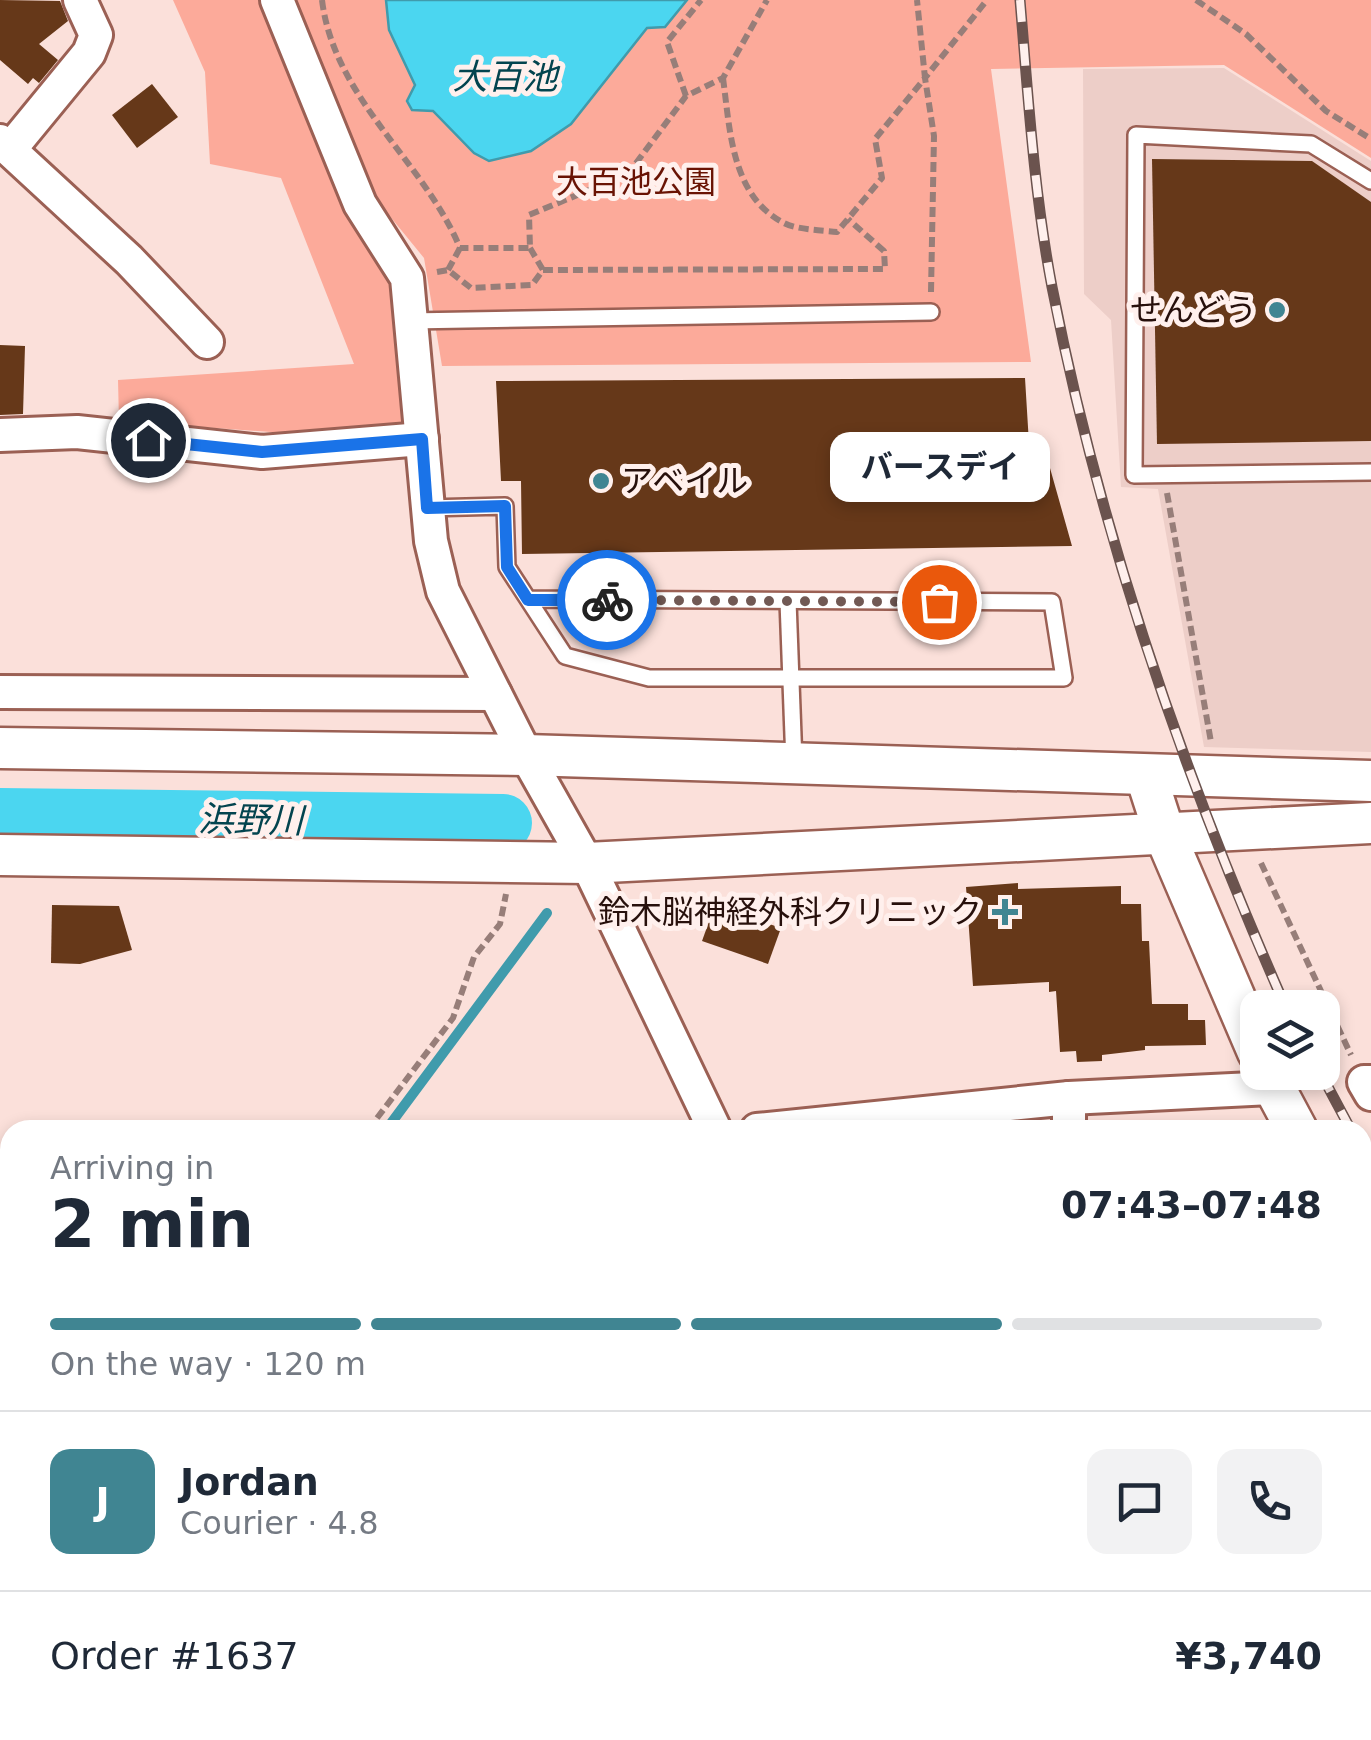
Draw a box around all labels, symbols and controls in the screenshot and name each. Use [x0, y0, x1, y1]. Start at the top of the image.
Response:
water label: 大百池 [452, 57, 560, 97]
park label: 大百池公園 [556, 163, 716, 201]
place label: せんどう [1130, 291, 1257, 329]
marker: せんどう [1266, 299, 1288, 321]
pin [106, 398, 191, 483]
icon: home [121, 413, 176, 468]
callout: バースデイ [829, 432, 1049, 502]
text: バースデイ [861, 448, 1019, 486]
place label: アベイル [621, 462, 748, 500]
marker: アベイル [590, 470, 612, 492]
courier [557, 550, 657, 650]
pin [897, 560, 982, 645]
icon: bike [580, 573, 635, 628]
icon: bag [912, 575, 967, 630]
water label: 浜野川 [198, 799, 308, 841]
place label: 鈴木脳神経外科クリニック [598, 893, 982, 931]
marker: 鈴木脳神経外科クリニック [992, 899, 1018, 925]
map controls [1240, 990, 1340, 1090]
button: layers [1240, 990, 1340, 1090]
text: Arriving in [50, 1149, 214, 1187]
text: 07:43–07:48 [1061, 1183, 1322, 1227]
text: 2 min [50, 1187, 254, 1262]
text: On the way · 120 m [50, 1345, 366, 1383]
button: chat [1087, 1449, 1192, 1554]
button: phone [1217, 1449, 1322, 1554]
text: Jordan [180, 1460, 319, 1504]
text: J [95, 1479, 110, 1523]
text: Courier · 4.8 [180, 1504, 379, 1542]
text: Order #1637 [50, 1634, 299, 1678]
text: ¥3,740 [1175, 1634, 1322, 1678]

